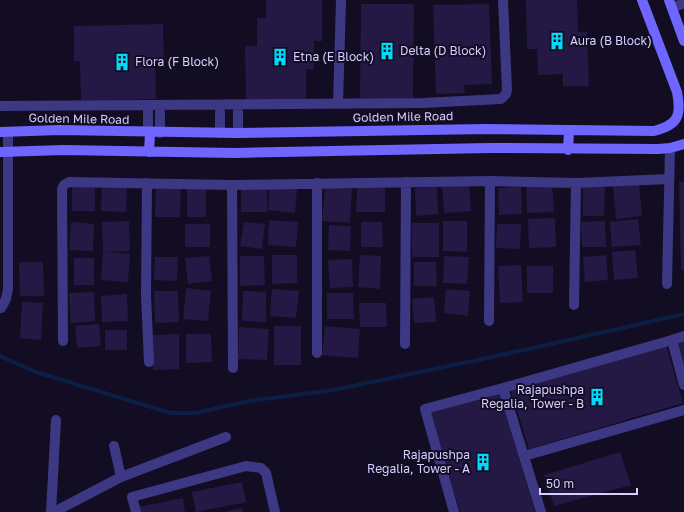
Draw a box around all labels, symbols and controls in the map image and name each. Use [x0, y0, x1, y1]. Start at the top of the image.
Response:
building icon: Aura (B Block) [547, 31, 567, 51]
place label: Aura (B Block) [570, 33, 652, 48]
building icon: Delta (D Block) [377, 41, 397, 61]
place label: Delta (D Block) [400, 43, 486, 58]
building icon: Etna (E Block) [270, 47, 290, 67]
place label: Etna (E Block) [293, 49, 374, 64]
building icon: Flora (F Block) [112, 52, 132, 72]
place label: Flora (F Block) [135, 54, 219, 69]
street label: Golden Mile Road [353, 108, 453, 125]
street label: Golden Mile Road [29, 110, 129, 127]
place label: Rajapushpa Regalia, Tower - B [481, 382, 584, 411]
building icon: Rajapushpa Regalia, Tower - B [587, 387, 607, 407]
place label: Rajapushpa Regalia, Tower - A [367, 447, 470, 476]
building icon: Rajapushpa Regalia, Tower - A [473, 452, 493, 472]
scale bar [540, 470, 637, 496]
text: 50 m [546, 476, 574, 491]

